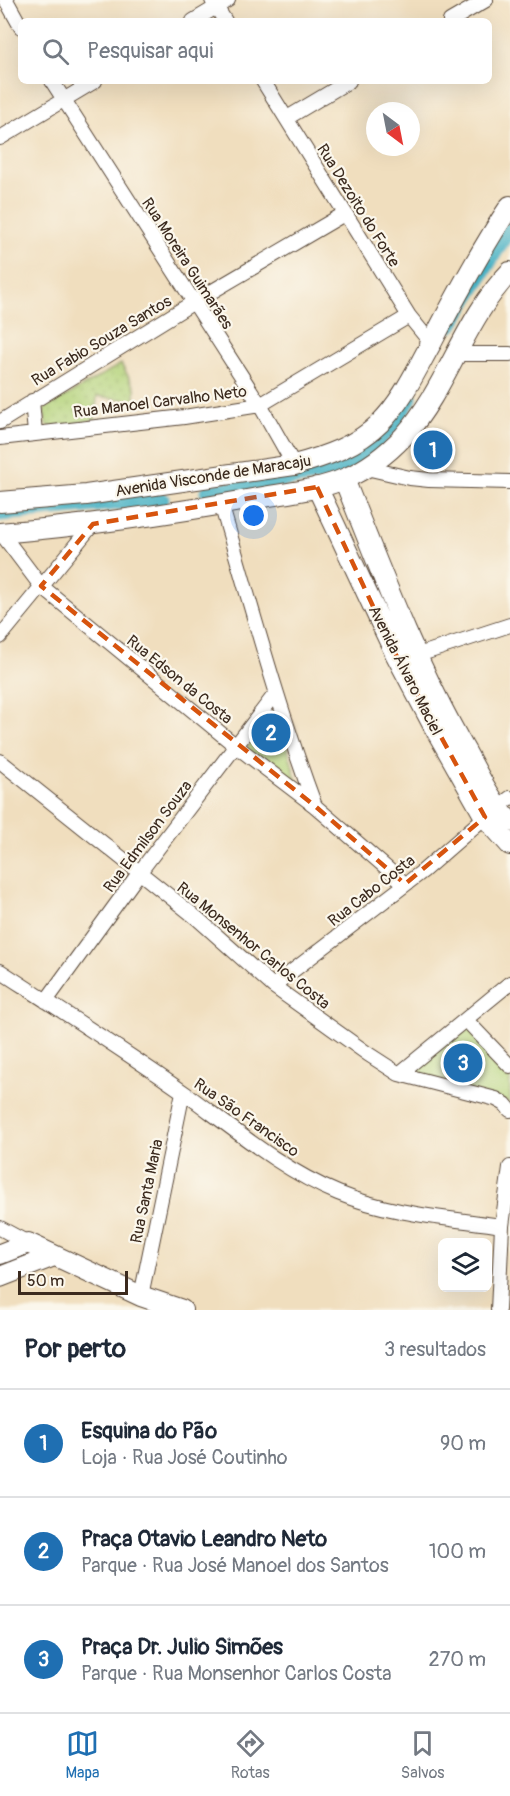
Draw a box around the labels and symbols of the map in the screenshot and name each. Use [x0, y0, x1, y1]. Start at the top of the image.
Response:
north arrow [366, 102, 420, 156]
street label: Rua Dezoito do Forte [312, 140, 404, 271]
street label: Rua Moreira Guimarães [137, 194, 237, 333]
street label: Rua Fabio Souza Santos [28, 291, 175, 391]
street label: Rua Manoel Carvalho Neto [72, 381, 248, 423]
pin: 1 [414, 428, 452, 472]
street label: Avenida Visconde de Maracaju [114, 451, 312, 501]
your location [239, 501, 268, 530]
street label: Avenida Álvaro Maciel [364, 602, 447, 739]
street label: Rua Edson da Costa [122, 631, 236, 729]
pin: 2 [252, 710, 290, 756]
street label: Rua Edmilson Souza [99, 777, 196, 897]
street label: Rua Cabo Costa [324, 851, 419, 931]
street label: Rua Monsenhor Carlos Costa [173, 878, 334, 1014]
pin: 3 [444, 1040, 482, 1086]
street label: Rua São Francisco [190, 1074, 303, 1162]
street label: Rua Santa Maria [126, 1137, 168, 1245]
scale bar [18, 1268, 128, 1296]

